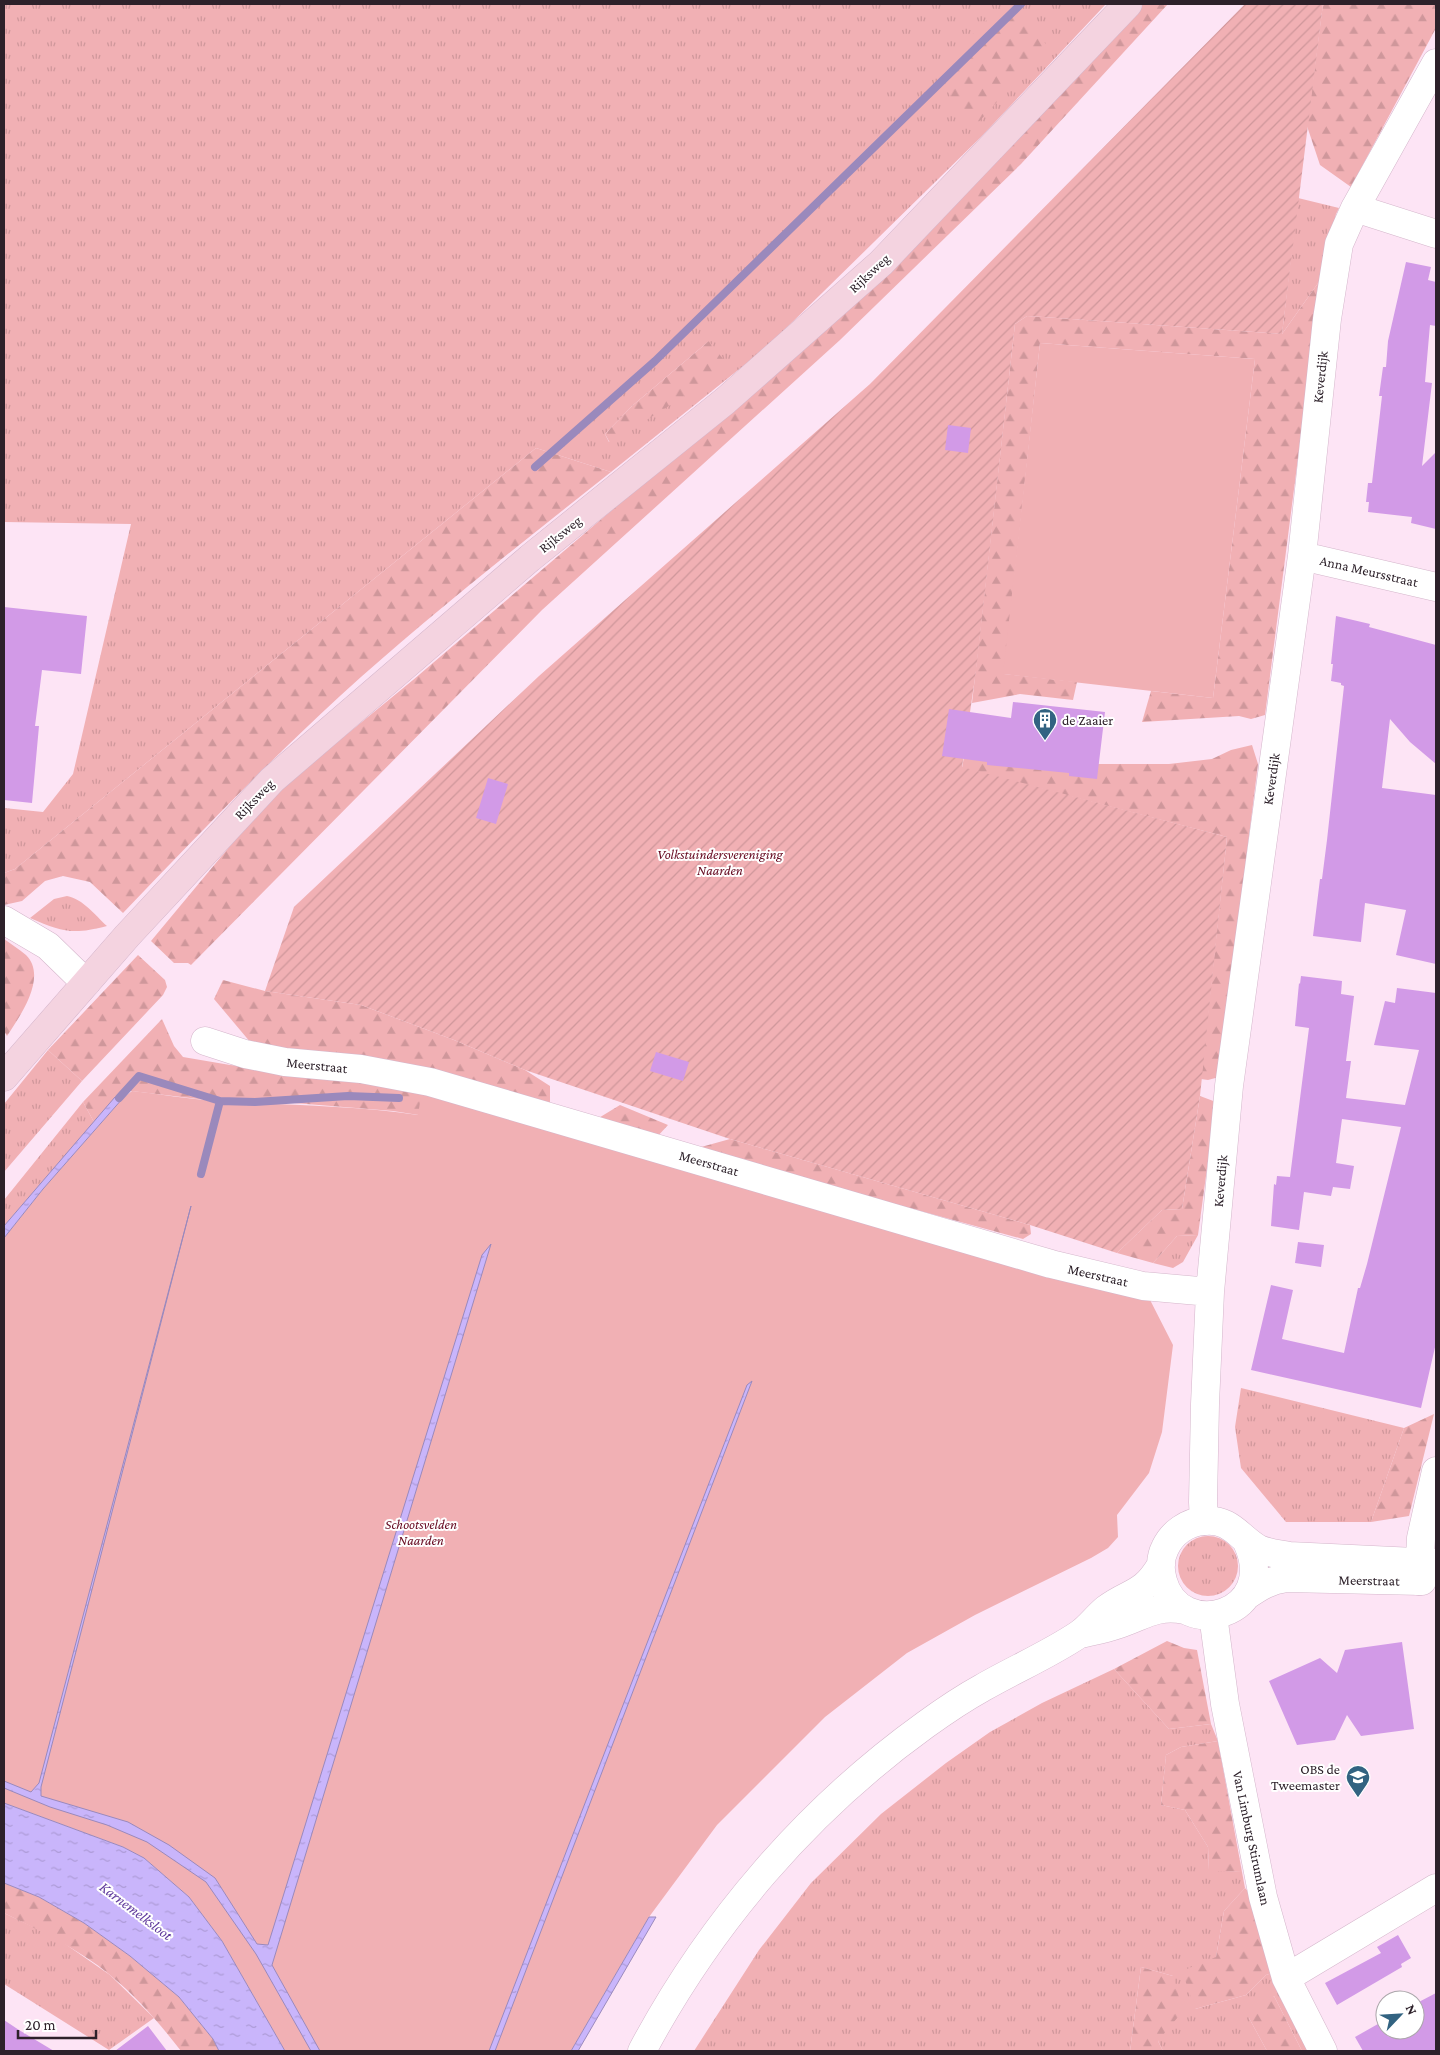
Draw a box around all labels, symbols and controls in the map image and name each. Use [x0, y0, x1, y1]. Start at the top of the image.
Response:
street label: Rijksweg [845, 250, 894, 297]
street label: Keverdijk [1309, 350, 1332, 404]
street label: Rijksweg [536, 512, 585, 557]
street label: Anna Meursstraat [1318, 552, 1420, 590]
building icon: de Zaaier [1032, 707, 1058, 741]
place label: de Zaaier [1062, 712, 1113, 728]
street label: Keverdijk [1259, 752, 1284, 806]
street label: Rijksweg [231, 775, 278, 823]
park label: Volkstuindersvereniging Naarden [657, 846, 784, 878]
street label: Meerstraat [286, 1054, 349, 1076]
street label: Meerstraat [677, 1147, 741, 1179]
street label: Keverdijk [1210, 1154, 1231, 1208]
street label: Meerstraat [1066, 1260, 1130, 1290]
park label: Schootsvelden Naarden [385, 1516, 457, 1548]
street label: Meerstraat [1338, 1571, 1400, 1589]
place label: OBS de Tweemaster [1271, 1761, 1340, 1793]
school or university icon: OBS de Tweemaster [1345, 1764, 1371, 1798]
street label: Van Limburg Stirumlaan [1230, 1769, 1274, 1907]
water label: Karnemelksloot [97, 1879, 176, 1944]
north arrow [1375, 1990, 1425, 2040]
text: N [1403, 2002, 1421, 2018]
scale bar [18, 2008, 95, 2040]
text: 20 m [25, 2017, 56, 2033]

